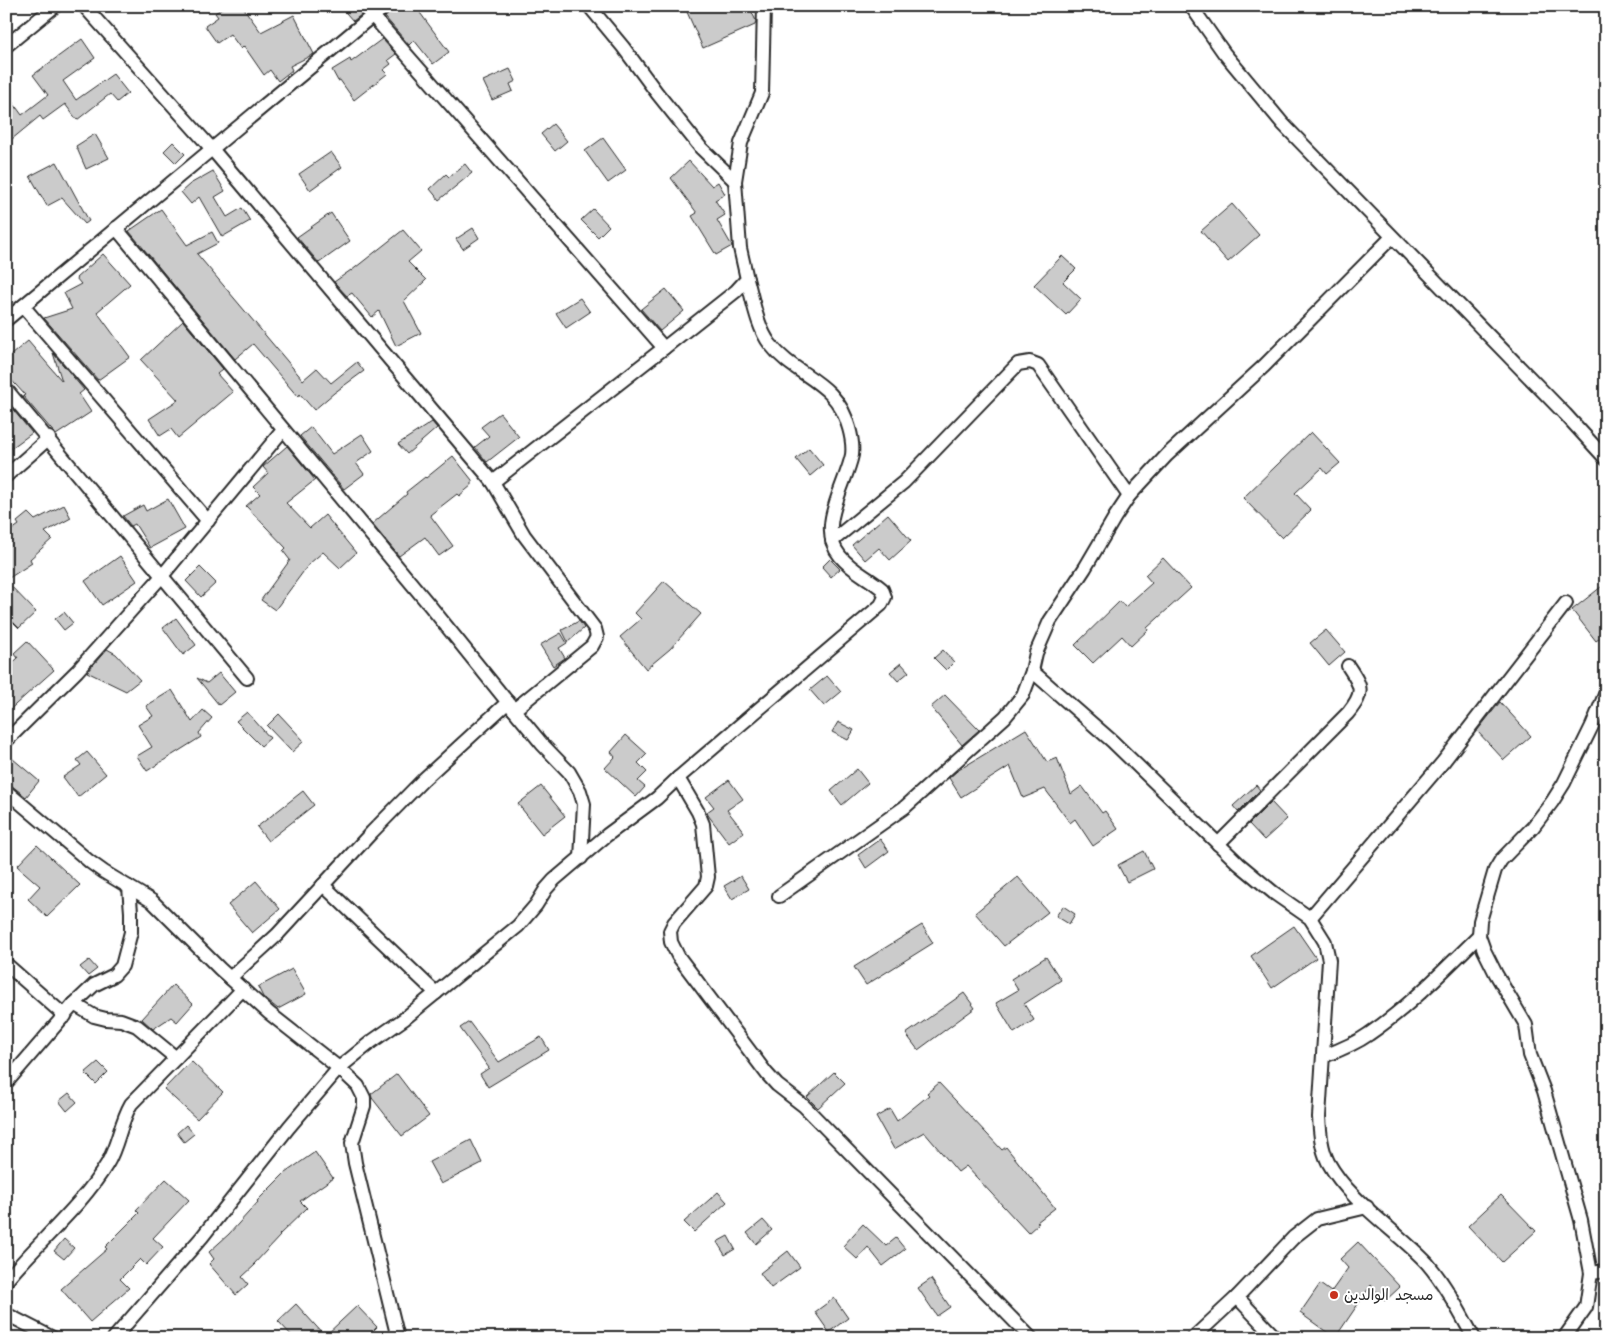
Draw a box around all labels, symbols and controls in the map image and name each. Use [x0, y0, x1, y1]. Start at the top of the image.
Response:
place label: مسجد الوالدين [1344, 1285, 1434, 1306]
marker: مسجد الوالدين [1328, 1289, 1340, 1301]

